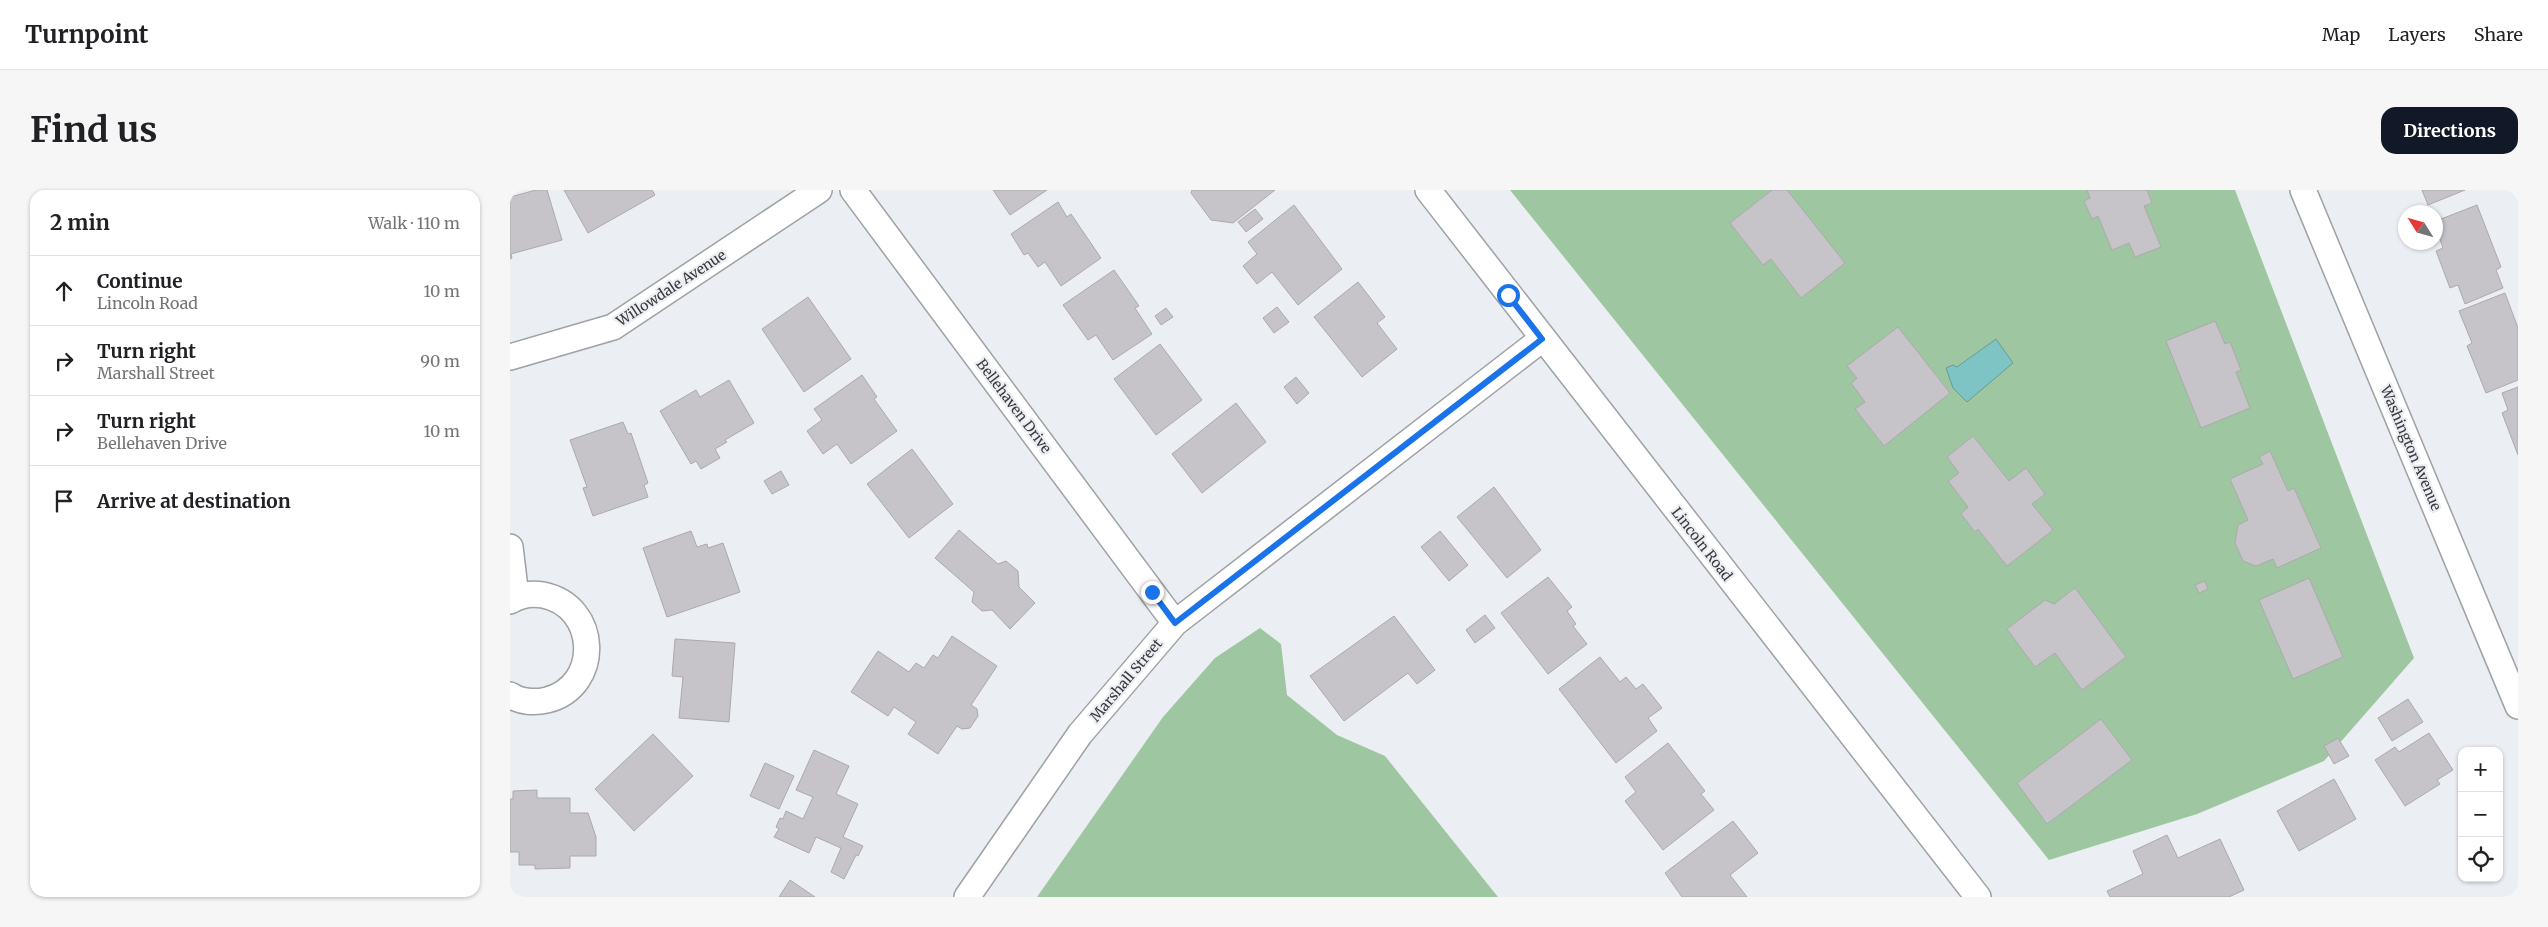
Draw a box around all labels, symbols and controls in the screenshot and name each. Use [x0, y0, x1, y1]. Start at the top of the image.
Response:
text: Turnpoint [25, 19, 148, 50]
text: Map [2322, 23, 2360, 46]
text: Layers [2388, 23, 2446, 46]
text: Share [2474, 23, 2523, 46]
button: Directions [2381, 107, 2518, 154]
text: Find us [30, 108, 157, 152]
north arrow [2398, 205, 2443, 250]
text: 2 min [50, 209, 110, 236]
text: Walk · 110 m [368, 213, 460, 233]
street label: Willowdale Avenue [612, 246, 729, 331]
text: Continue [97, 269, 183, 293]
icon: ahead [50, 277, 78, 305]
text: 10 m [423, 281, 460, 301]
route start [1497, 284, 1520, 307]
text: Lincoln Road [97, 293, 198, 313]
text: Turn right [97, 339, 196, 363]
icon: right [50, 347, 78, 375]
text: 90 m [420, 351, 460, 371]
street label: Bellehaven Drive [973, 355, 1055, 457]
text: Marshall Street [97, 363, 215, 383]
street label: Washington Avenue [2376, 382, 2445, 513]
text: Turn right [97, 409, 196, 433]
icon: right [50, 417, 78, 445]
text: 10 m [423, 421, 460, 441]
text: Bellehaven Drive [97, 433, 227, 453]
icon: arrive [50, 487, 78, 515]
text: Arrive at destination [97, 489, 291, 513]
street label: Lincoln Road [1668, 504, 1737, 585]
route end [1141, 581, 1164, 604]
street label: Marshall Street [1086, 634, 1166, 725]
map controls [2458, 747, 2503, 882]
button: + [2458, 747, 2503, 792]
button: − [2458, 792, 2503, 837]
button: locate [2458, 837, 2503, 882]

